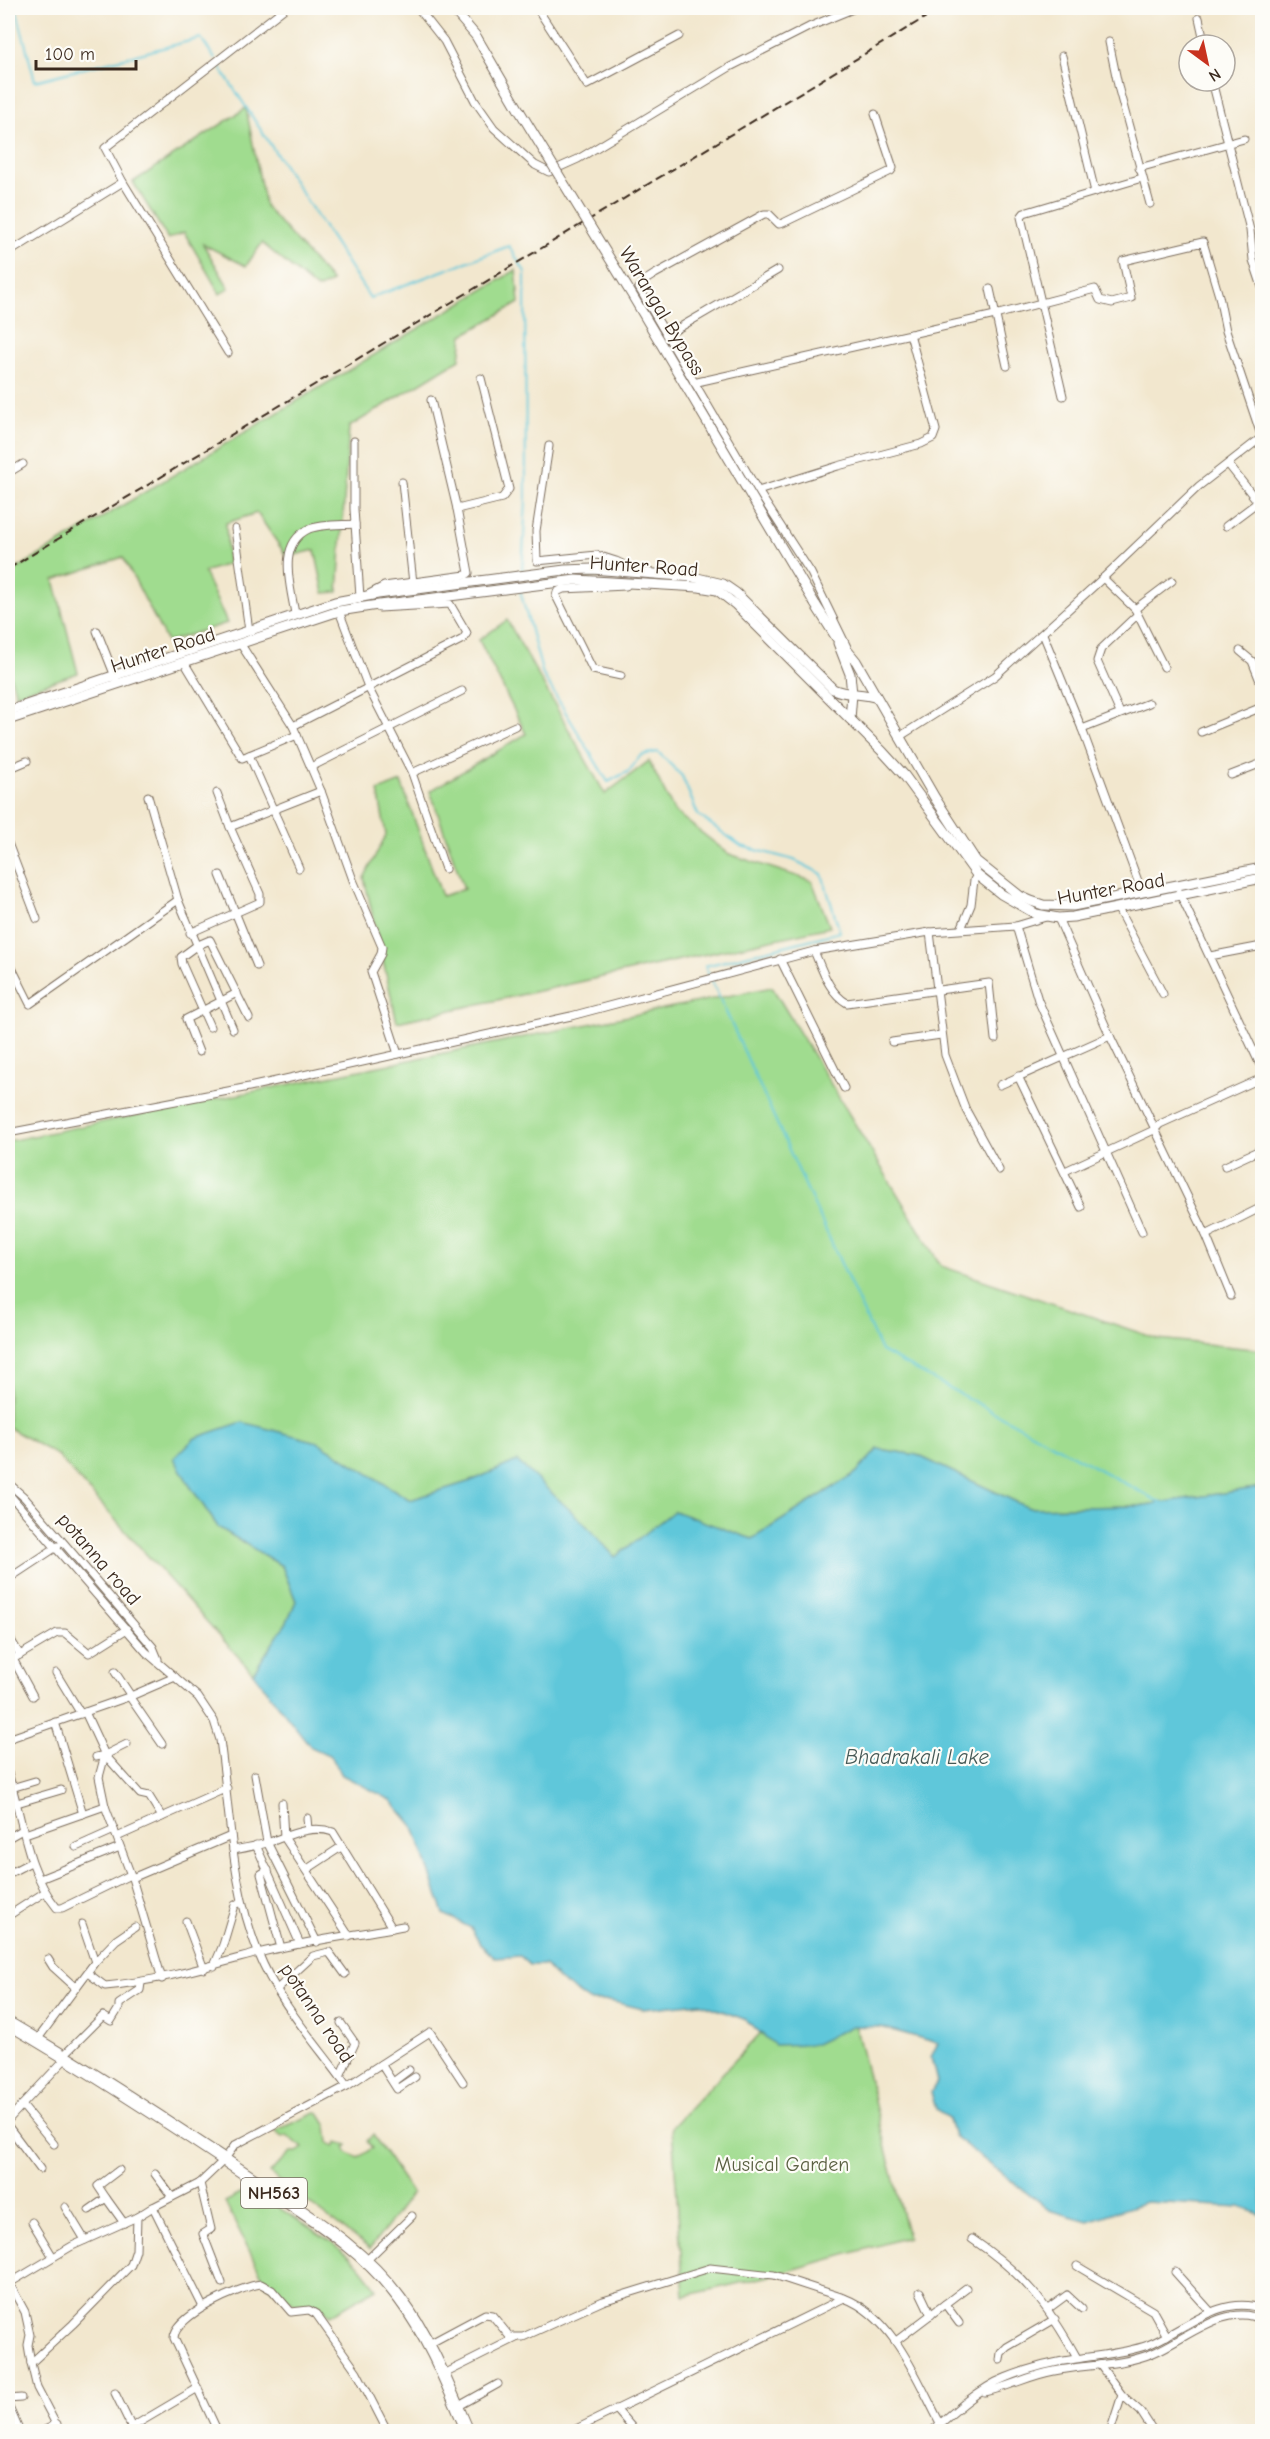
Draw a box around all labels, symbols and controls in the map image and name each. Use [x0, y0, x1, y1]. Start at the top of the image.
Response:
scale bar [36, 33, 136, 71]
north arrow [1177, 33, 1237, 93]
text: 100 m [45, 44, 95, 65]
text: N [1205, 64, 1224, 85]
street label: Warangal Bypass [615, 242, 709, 380]
street label: Hunter Road [589, 551, 699, 581]
street label: Hunter Road [108, 622, 218, 678]
street label: Hunter Road [1055, 868, 1167, 910]
street label: potanna road [53, 1508, 145, 1610]
water label: Bhadrakali Lake [845, 1745, 989, 1769]
street label: potanna road [275, 1959, 359, 2067]
park label: Musical Garden [715, 2153, 849, 2176]
road number: NH563 [241, 2178, 307, 2208]

